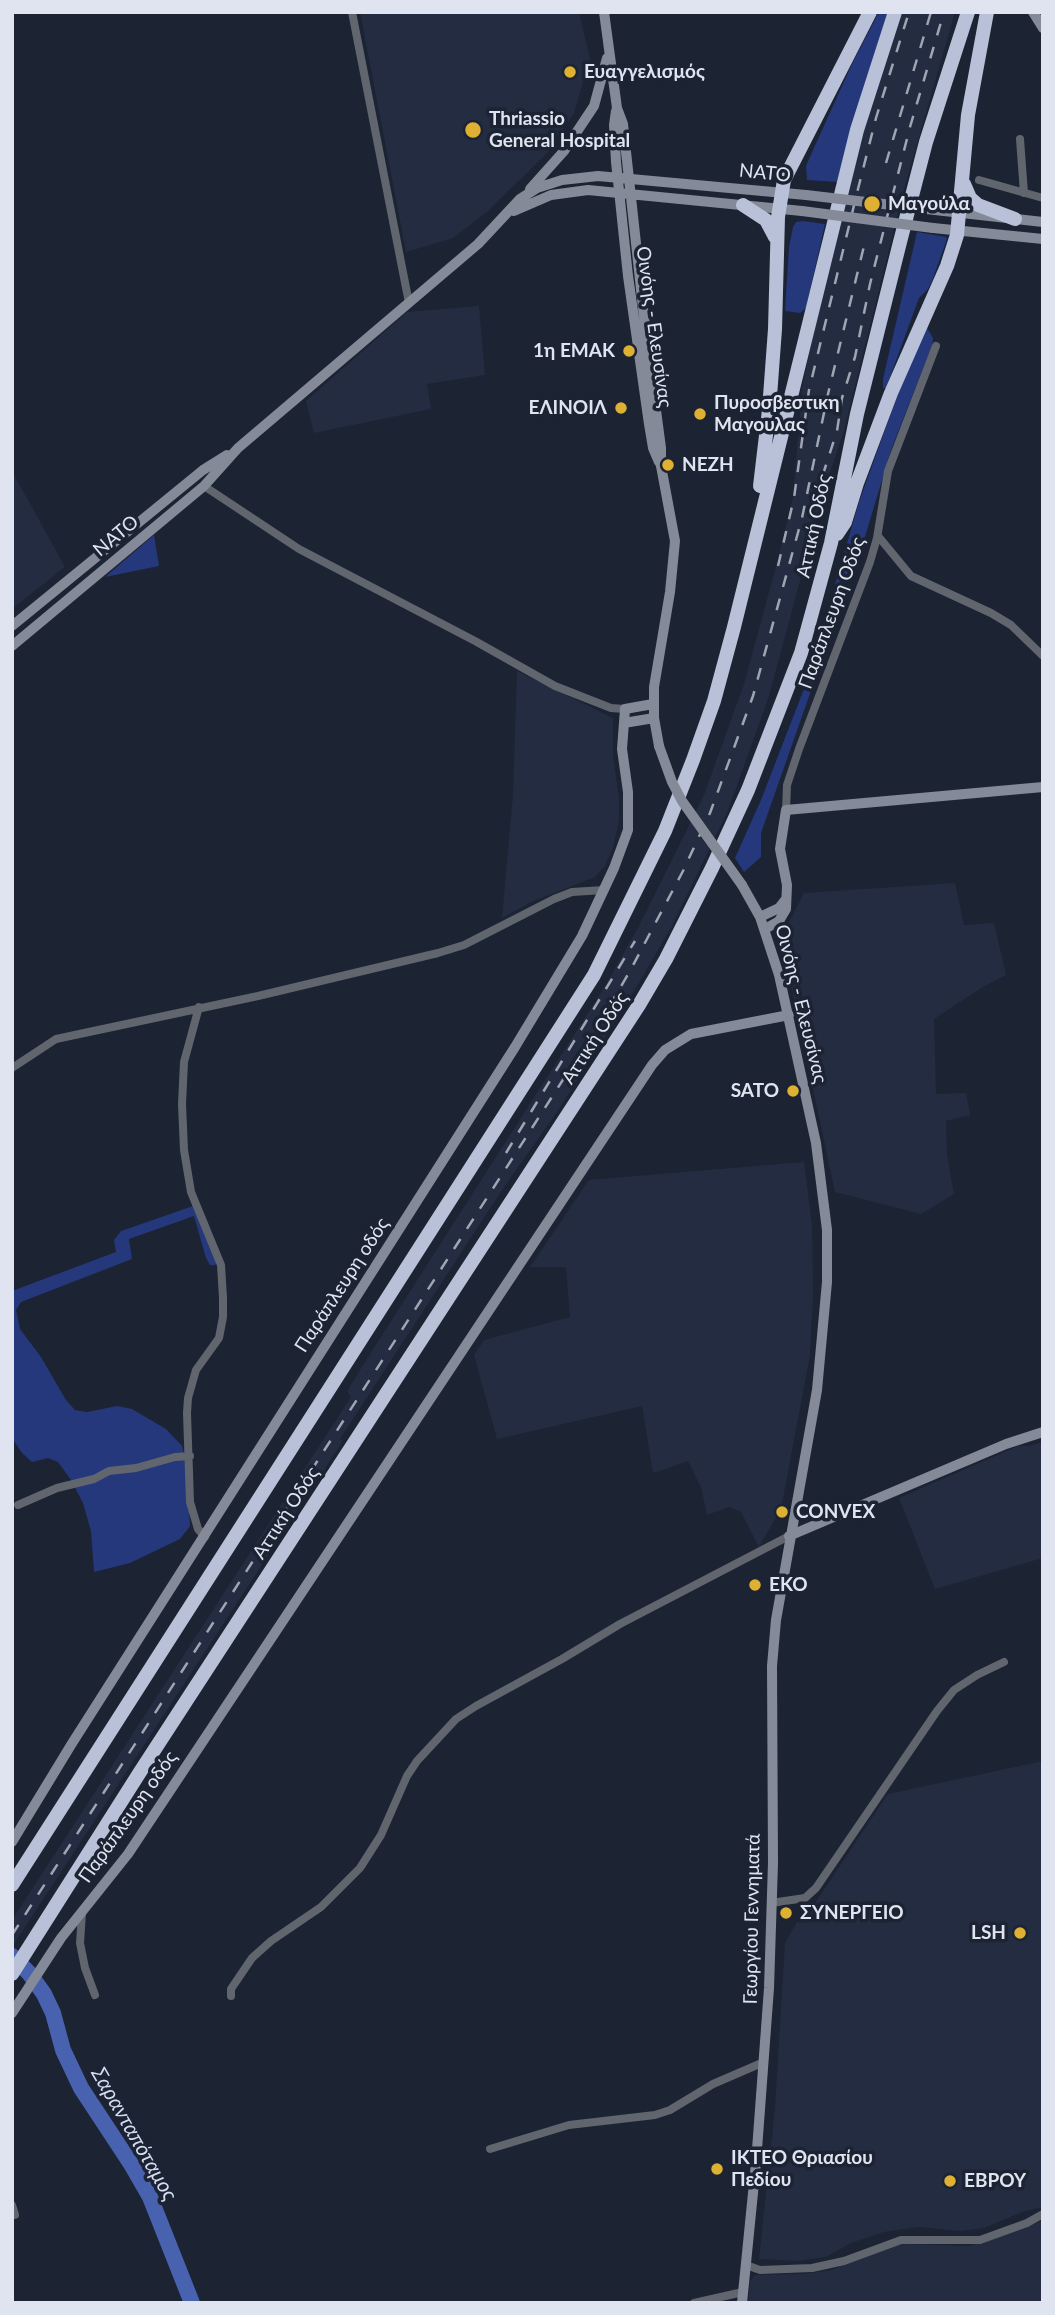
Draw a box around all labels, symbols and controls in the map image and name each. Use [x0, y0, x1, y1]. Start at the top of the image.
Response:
place label: Ευαγγελισμός [584, 61, 705, 83]
marker: Ευαγγελισμός [562, 64, 578, 80]
place label: Thriassio General Hospital [489, 108, 630, 152]
marker: Thriassio General Hospital [463, 120, 483, 140]
street label: ΝΑΤΟ [738, 159, 792, 187]
place label: Μαγούλα [888, 193, 970, 215]
marker: Μαγούλα [862, 194, 882, 214]
street label: Οινόης - Ελευσίνας [631, 245, 677, 409]
place label: 1η ΕΜΑΚ [533, 340, 615, 362]
marker: 1η ΕΜΑΚ [621, 343, 637, 359]
place label: Πυροσβεστικη Μαγουλας [714, 392, 839, 436]
place label: ΕΛΙΝΟΙΛ [528, 397, 607, 419]
marker: ΕΛΙΝΟΙΛ [613, 400, 629, 416]
marker: Πυροσβεστικη Μαγουλας [692, 406, 708, 422]
place label: ΝΕΖΗ [682, 454, 734, 476]
marker: ΝΕΖΗ [660, 457, 676, 473]
street label: Αττική Οδός [792, 472, 836, 580]
street label: ΝΑΤΟ [89, 511, 143, 561]
street label: Παράπλευρη Οδός [794, 534, 870, 692]
street label: Οινόης - Ελευσίνας [770, 922, 832, 1086]
street label: Αττική Οδός [557, 988, 633, 1088]
place label: SATO [731, 1080, 779, 1102]
marker: SATO [785, 1083, 801, 1099]
street label: Παράπλευρη οδός [290, 1213, 394, 1357]
street label: Αττική Οδός [248, 1463, 324, 1563]
place label: CONVEX [796, 1501, 875, 1523]
marker: CONVEX [774, 1504, 790, 1520]
place label: EKO [769, 1574, 808, 1596]
marker: EKO [747, 1577, 763, 1593]
street label: Παράπλευρη οδός [74, 1747, 182, 1887]
street label: Γεωργίου Γεννηματά [739, 1833, 765, 2005]
place label: ΣΥΝΕΡΓΕΙΟ [800, 1902, 904, 1924]
marker: ΣΥΝΕΡΓΕΙΟ [778, 1905, 794, 1921]
place label: LSH [971, 1922, 1006, 1944]
marker: LSH [1012, 1925, 1028, 1941]
water label: Σαρανταπόταμος [86, 2063, 182, 2205]
place label: ΙΚΤΕΟ Θριασίου Πεδίου [731, 2147, 873, 2191]
marker: ΙΚΤΕΟ Θριασίου Πεδίου [709, 2161, 725, 2177]
place label: ΕΒΡΟΥ [964, 2170, 1026, 2192]
marker: ΕΒΡΟΥ [942, 2173, 958, 2189]

